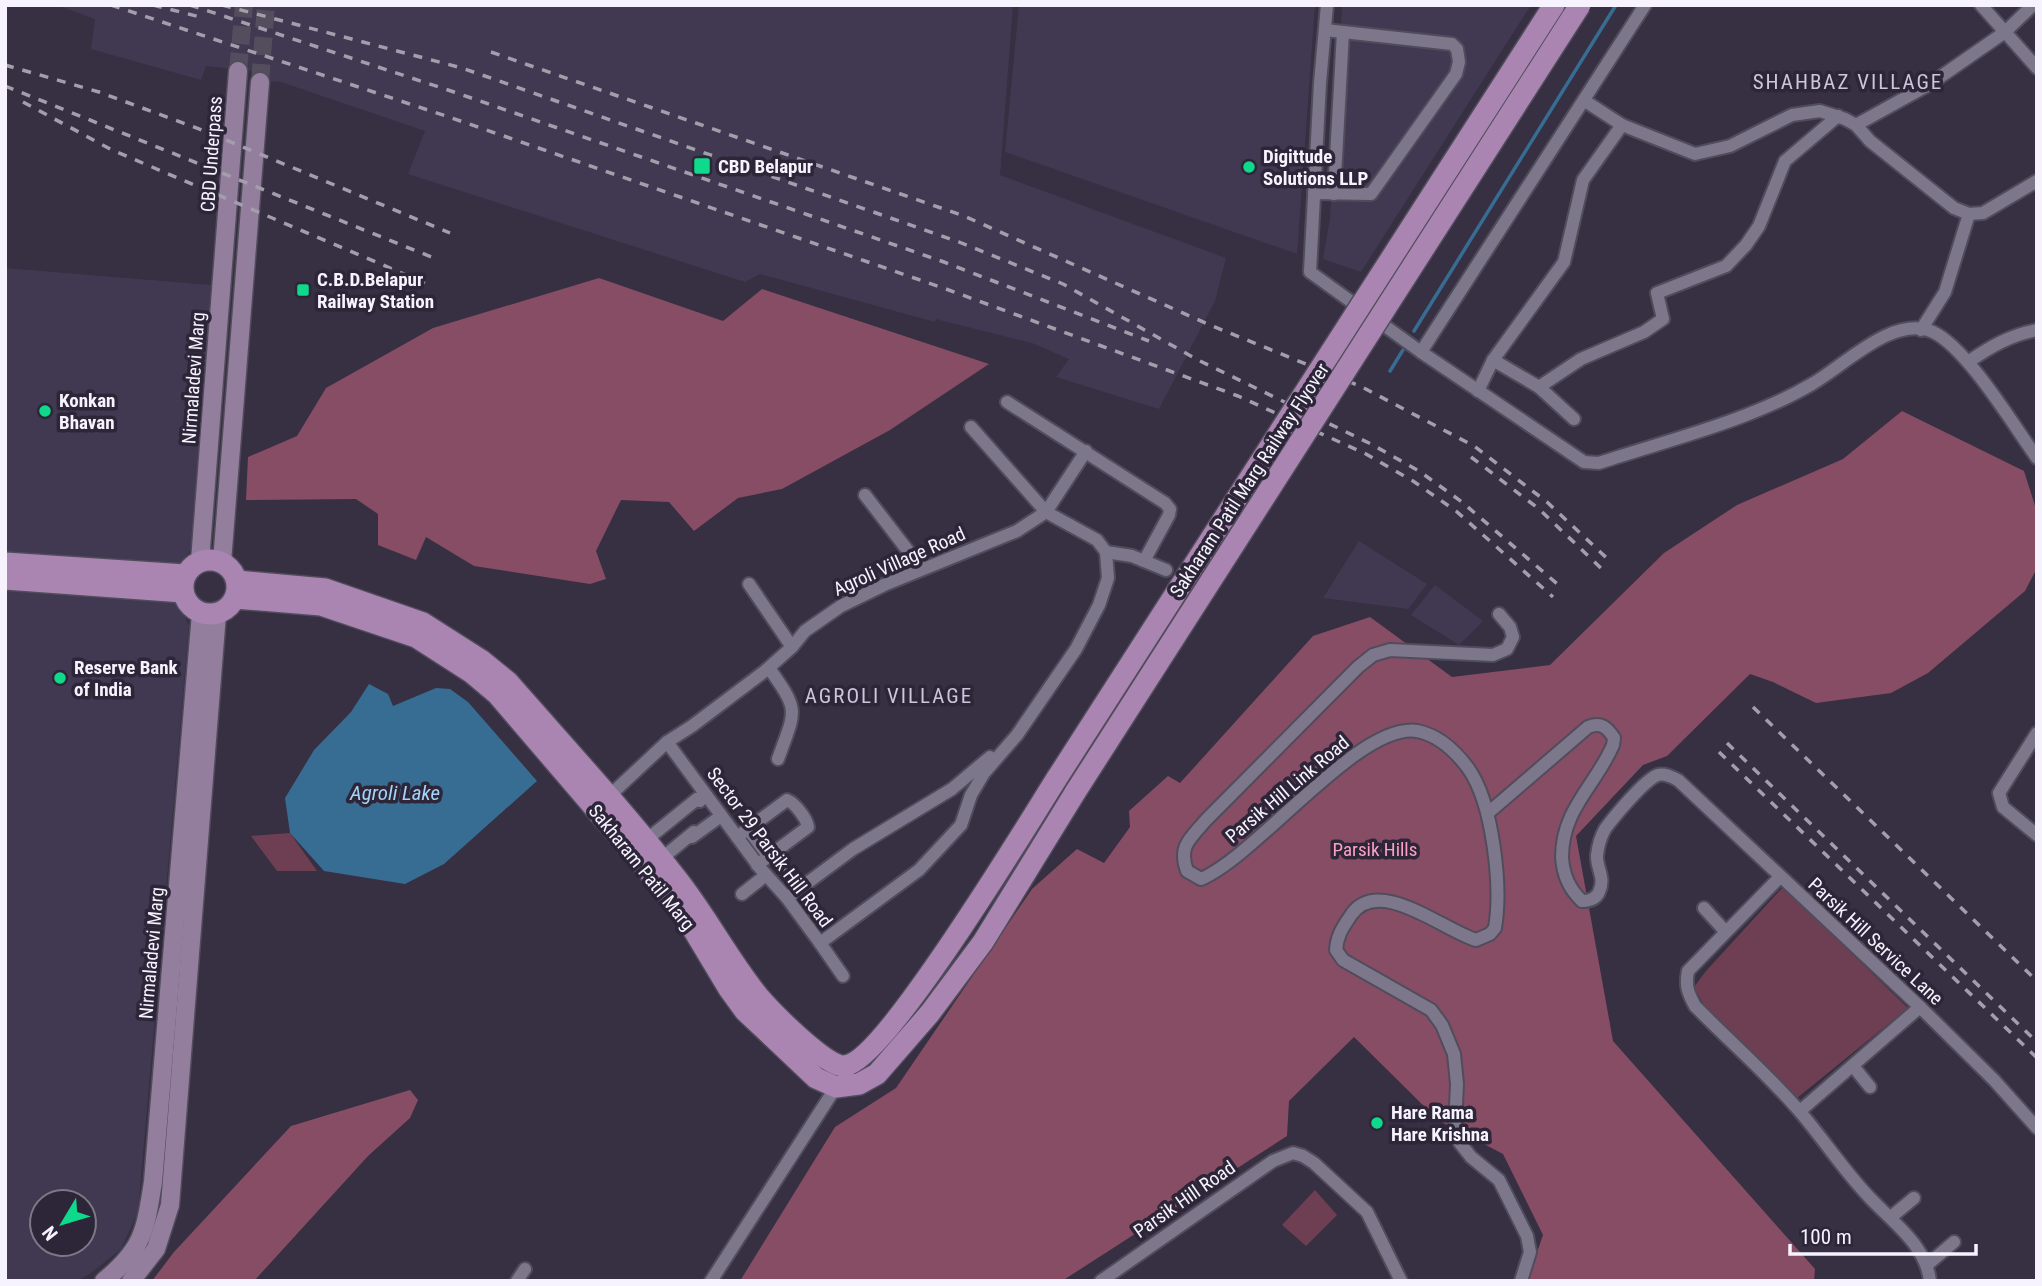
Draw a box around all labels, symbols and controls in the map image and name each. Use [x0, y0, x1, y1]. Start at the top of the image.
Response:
district label: SHAHBAZ VILLAGE [1753, 70, 1943, 94]
street label: CBD Underpass [196, 95, 227, 213]
place label: Digittude Solutions LLP [1263, 145, 1368, 190]
place label: CBD Belapur [718, 155, 813, 178]
marker: CBD Belapur [692, 156, 712, 176]
marker: Digittude Solutions LLP [1241, 159, 1257, 175]
place label: C.B.D.Belapur Railway Station [317, 268, 434, 313]
marker: C.B.D.Belapur Railway Station [295, 282, 311, 298]
street label: Nirmaladevi Marg [177, 311, 210, 445]
street label: Sakharam Patil Marg Railway Flyover [1165, 359, 1334, 602]
place label: Konkan Bhavan [59, 389, 115, 434]
marker: Konkan Bhavan [37, 403, 53, 419]
street label: Agroli Village Road [830, 522, 969, 601]
place label: Reserve Bank of India [74, 656, 179, 701]
marker: Reserve Bank of India [52, 670, 68, 686]
district label: AGROLI VILLAGE [805, 684, 973, 708]
street label: Parsik Hill Link Road [1221, 731, 1354, 848]
street label: Sector 29 Parsik Hill Road [702, 763, 837, 932]
water label: Agroli Lake [349, 781, 440, 805]
street label: Sakharam Patil Marg [584, 800, 700, 935]
park label: Parsik Hills [1333, 838, 1417, 861]
street label: Parsik Hill Service Lane [1803, 873, 1948, 1010]
street label: Nirmaladevi Marg [134, 886, 169, 1020]
place label: Hare Rama Hare Krishna [1391, 1101, 1489, 1146]
marker: Hare Rama Hare Krishna [1369, 1115, 1385, 1131]
street label: Parsik Hill Road [1129, 1156, 1239, 1243]
north arrow [28, 1188, 98, 1258]
scale bar [1790, 1212, 1976, 1256]
text: N [37, 1221, 63, 1245]
text: 100 m [1800, 1225, 1852, 1249]

